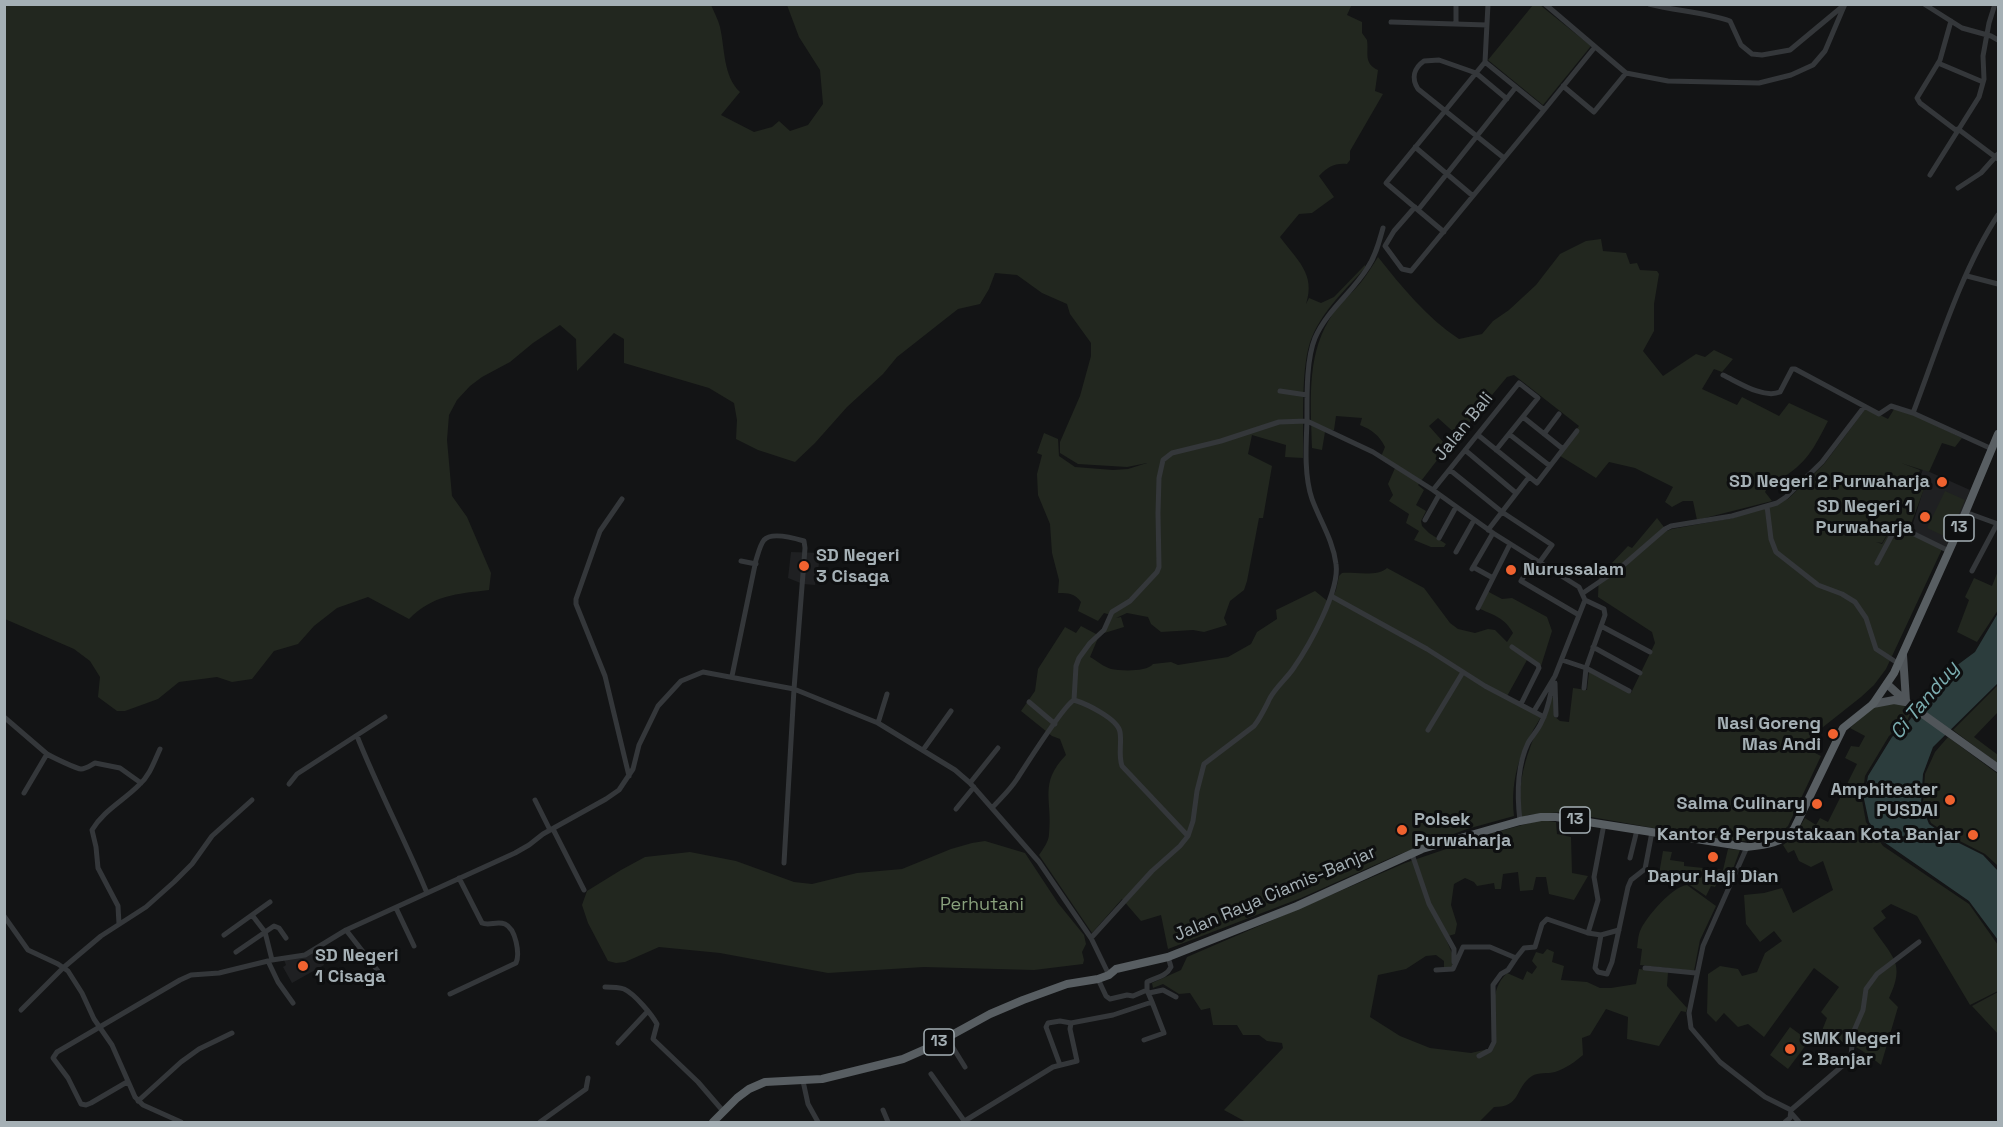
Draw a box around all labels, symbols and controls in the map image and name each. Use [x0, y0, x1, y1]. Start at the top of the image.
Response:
street label: Jalan Bali [1430, 388, 1498, 466]
place label: SD Negeri 2 Purwaharja [1729, 471, 1930, 493]
marker: SD Negeri 2 Purwaharja [1935, 475, 1949, 489]
place label: SD Negeri 1 Purwaharja [1816, 496, 1913, 538]
marker: SD Negeri 1 Purwaharja [1918, 510, 1932, 524]
road number: 13 [1944, 515, 1974, 541]
place label: SD Negeri 3 Cisaga [816, 545, 900, 588]
marker: SD Negeri 3 Cisaga [797, 559, 811, 573]
place label: Nurussalam [1523, 559, 1624, 581]
marker: Nurussalam [1504, 563, 1518, 577]
water label: Ci Tanduy [1886, 657, 1964, 745]
place label: Nasi Goreng Mas Andi [1717, 713, 1821, 756]
marker: Nasi Goreng Mas Andi [1826, 727, 1840, 741]
place label: Amphiteater PUSDAI [1830, 779, 1938, 822]
place label: Salma Culinary [1677, 793, 1805, 815]
marker: Amphiteater PUSDAI [1943, 793, 1957, 807]
marker: Salma Culinary [1810, 797, 1824, 811]
road number: 13 [1560, 807, 1590, 833]
place label: Polsek Purwaharja [1414, 809, 1511, 852]
marker: Polsek Purwaharja [1395, 823, 1409, 837]
place label: Kantor & Perpustakaan Kota Banjar [1657, 824, 1961, 846]
marker: Kantor & Perpustakaan Kota Banjar [1966, 828, 1980, 842]
street label: Jalan Raya Ciamis-Banjar [1171, 842, 1379, 946]
marker: Dapur Haji Dian [1706, 850, 1720, 864]
place label: Dapur Haji Dian [1647, 866, 1779, 888]
park label: Perhutani [940, 894, 1024, 916]
place label: SD Negeri 1 Cisaga [315, 945, 399, 988]
marker: SD Negeri 1 Cisaga [296, 959, 310, 973]
place label: SMK Negeri 2 Banjar [1802, 1028, 1901, 1070]
road number: 13 [924, 1029, 954, 1055]
marker: SMK Negeri 2 Banjar [1783, 1042, 1797, 1056]

